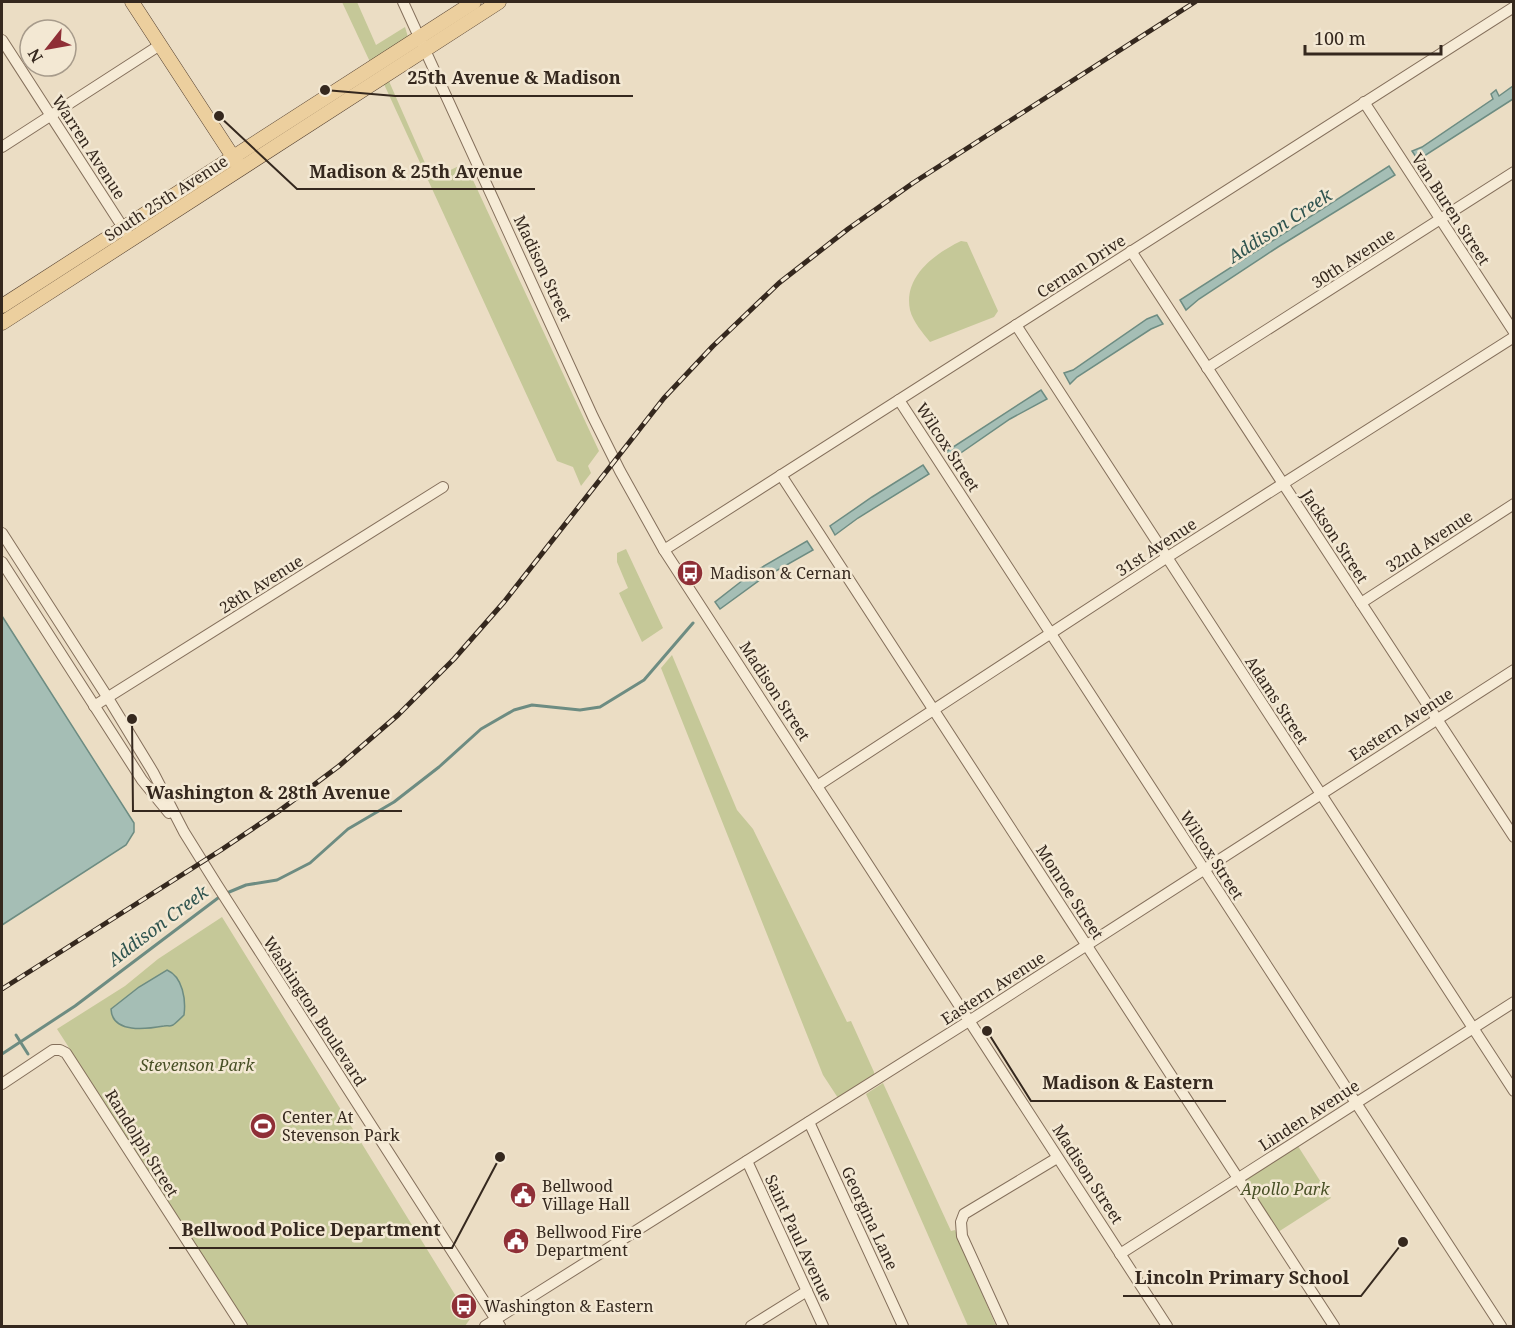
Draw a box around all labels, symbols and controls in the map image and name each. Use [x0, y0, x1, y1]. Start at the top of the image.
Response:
north arrow [18, 18, 78, 78]
scale bar [1305, 18, 1442, 56]
text: 100 m [1314, 26, 1366, 50]
text: N [22, 44, 48, 67]
callout: 25th Avenue & Madison [395, 60, 633, 96]
text: 25th Avenue & Madison [407, 65, 621, 89]
street label: Warren Avenue [47, 91, 131, 203]
street label: Van Buren Street [1407, 149, 1496, 269]
street label: South 25th Avenue [100, 150, 232, 246]
callout: Madison & 25th Avenue [297, 153, 535, 189]
text: Madison & 25th Avenue [309, 159, 523, 183]
water label: Addison Creek [1221, 182, 1337, 269]
street label: Madison Street [509, 211, 577, 325]
street label: 30th Avenue [1307, 223, 1399, 293]
street label: Cernan Drive [1032, 229, 1130, 303]
street label: Wilcox Street [911, 398, 985, 496]
street label: Jackson Street [1296, 484, 1374, 587]
street label: 32nd Avenue [1381, 505, 1477, 577]
street label: 31st Avenue [1111, 513, 1201, 581]
street label: 28th Avenue [215, 549, 307, 619]
bus stop icon: Madison & Cernan [675, 558, 705, 588]
place label: Madison & Cernan [710, 562, 852, 584]
street label: Madison Street [735, 637, 816, 745]
street label: Adams Street [1240, 652, 1314, 749]
street label: Eastern Avenue [1345, 682, 1457, 766]
callout: Washington & 28th Avenue [133, 775, 402, 811]
text: Washington & 28th Avenue [146, 780, 390, 804]
street label: Wilcox Street [1175, 806, 1249, 904]
street label: Monroe Street [1031, 840, 1109, 944]
water label: Addison Creek [101, 879, 213, 972]
street label: Washington Boulevard [258, 932, 372, 1090]
street label: Eastern Avenue [937, 946, 1049, 1030]
park label: Stevenson Park [140, 1054, 255, 1076]
callout: Madison & Eastern [1031, 1065, 1226, 1101]
text: Madison & Eastern [1042, 1070, 1214, 1094]
street label: Linden Avenue [1255, 1074, 1363, 1156]
street label: Randolph Street [100, 1085, 184, 1201]
place label: Center At Stevenson Park [282, 1106, 400, 1146]
sports icon: Center At Stevenson Park [248, 1111, 278, 1141]
street label: Madison Street [1048, 1120, 1129, 1228]
street label: Georgina Lane [836, 1163, 904, 1273]
street label: Saint Paul Avenue [760, 1171, 838, 1305]
place label: Bellwood Village Hall [542, 1175, 630, 1215]
park label: Apollo Park [1240, 1178, 1330, 1200]
public building icon: Bellwood Village Hall [508, 1180, 538, 1210]
callout: Bellwood Police Department [169, 1212, 452, 1248]
text: Bellwood Police Department [181, 1217, 441, 1241]
place label: Bellwood Fire Department [536, 1221, 642, 1261]
public building icon: Bellwood Fire Department [501, 1226, 531, 1256]
callout: Lincoln Primary School [1123, 1260, 1361, 1296]
text: Lincoln Primary School [1135, 1265, 1350, 1289]
bus stop icon: Washington & Eastern [449, 1291, 479, 1321]
place label: Washington & Eastern [484, 1295, 654, 1317]

